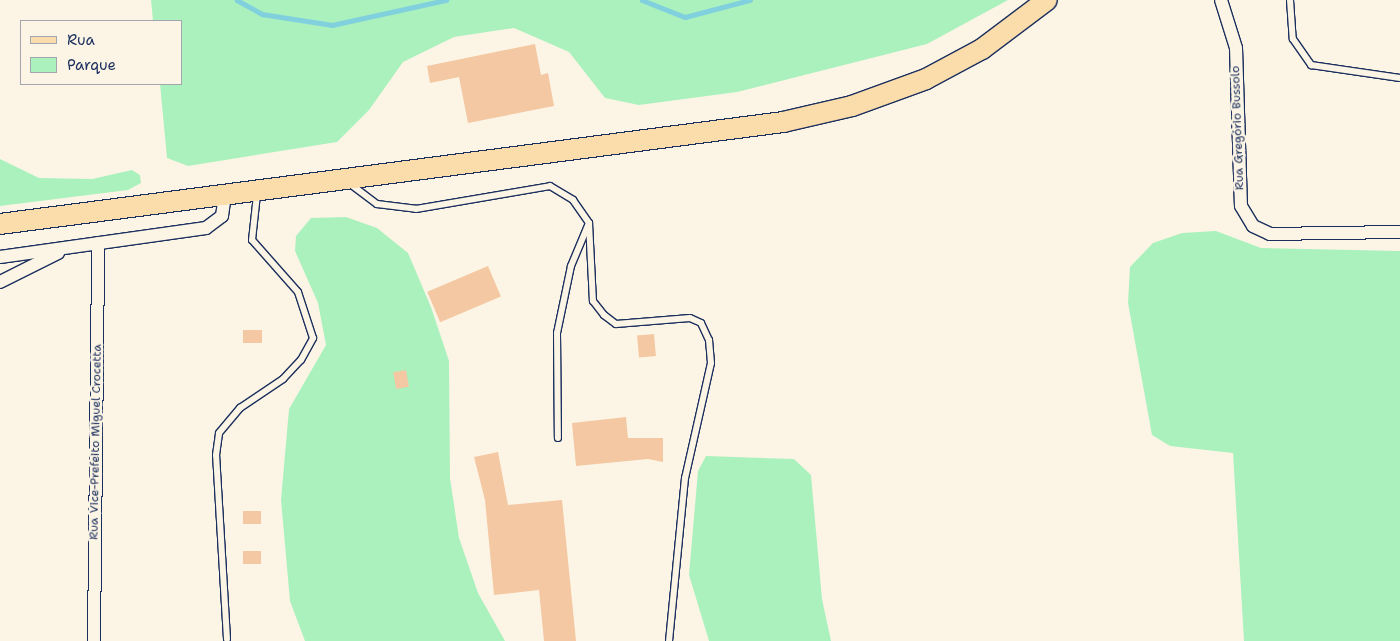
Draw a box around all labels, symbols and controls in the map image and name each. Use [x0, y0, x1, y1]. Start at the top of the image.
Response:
legend [20, 20, 182, 85]
text: Rua [67, 30, 95, 50]
text: Parque [67, 55, 116, 75]
street label: Rua Gregório Bussolo [1229, 66, 1247, 190]
street label: Rua Vice-Prefeito Miguel Crocetta [87, 344, 105, 540]

